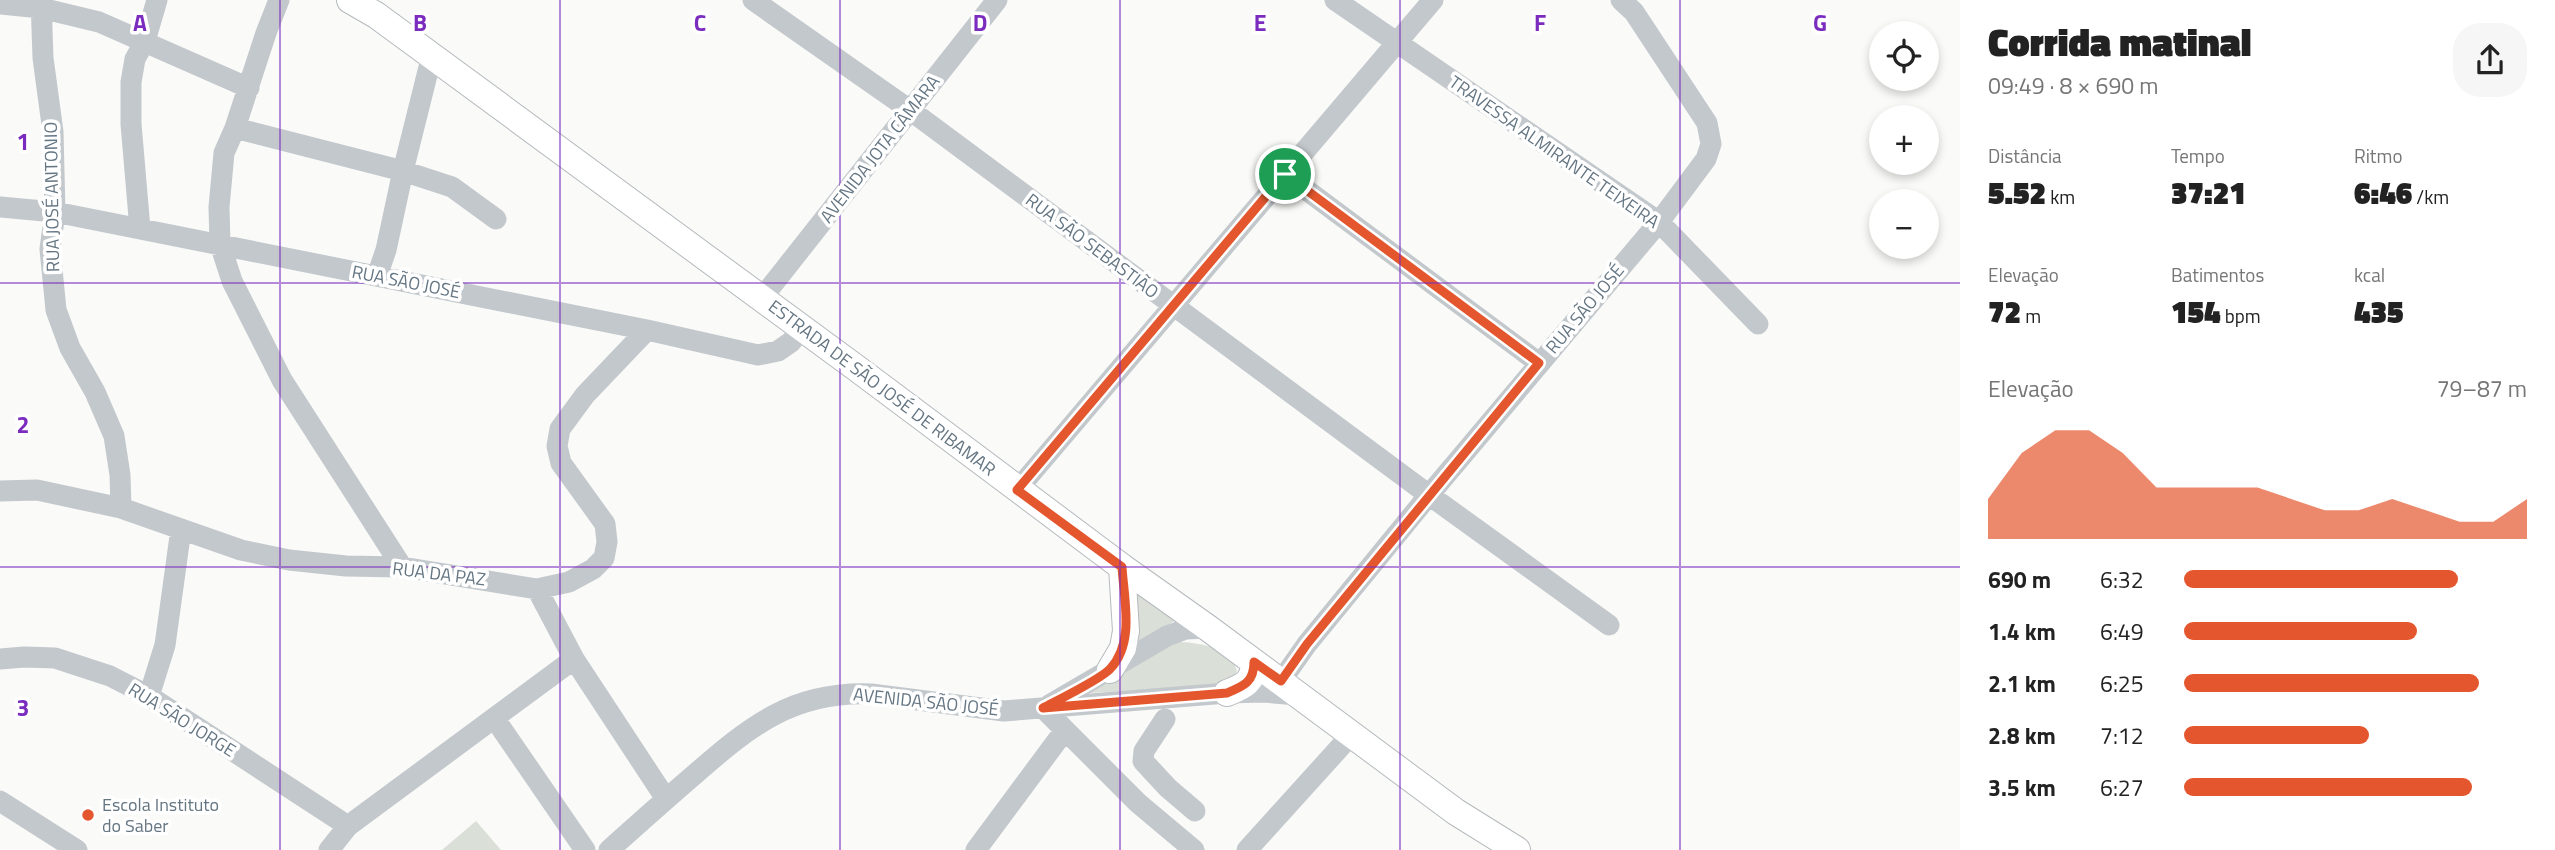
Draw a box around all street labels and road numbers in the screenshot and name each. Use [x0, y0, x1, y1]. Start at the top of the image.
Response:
street label: AVENIDA JOTA CÂMARA [813, 69, 946, 228]
street label: TRAVESSA ALMIRANTE TEIXEIRA [1444, 69, 1665, 235]
street label: RUA JOSÉ ANTONIO [37, 122, 66, 272]
street label: RUA SÃO SEBASTIÃO [1020, 187, 1164, 305]
street label: RUA SÃO JOSÉ [350, 258, 463, 305]
street label: RUA SÃO JOSÉ [1539, 258, 1630, 359]
street label: ESTRADA DE SÃO JOSÉ DE RIBAMAR [763, 293, 1002, 482]
street label: RUA DA PAZ [391, 554, 487, 593]
street label: RUA SÃO JORGE [123, 676, 241, 763]
street label: AVENIDA SÃO JOSÉ [852, 680, 1000, 723]

